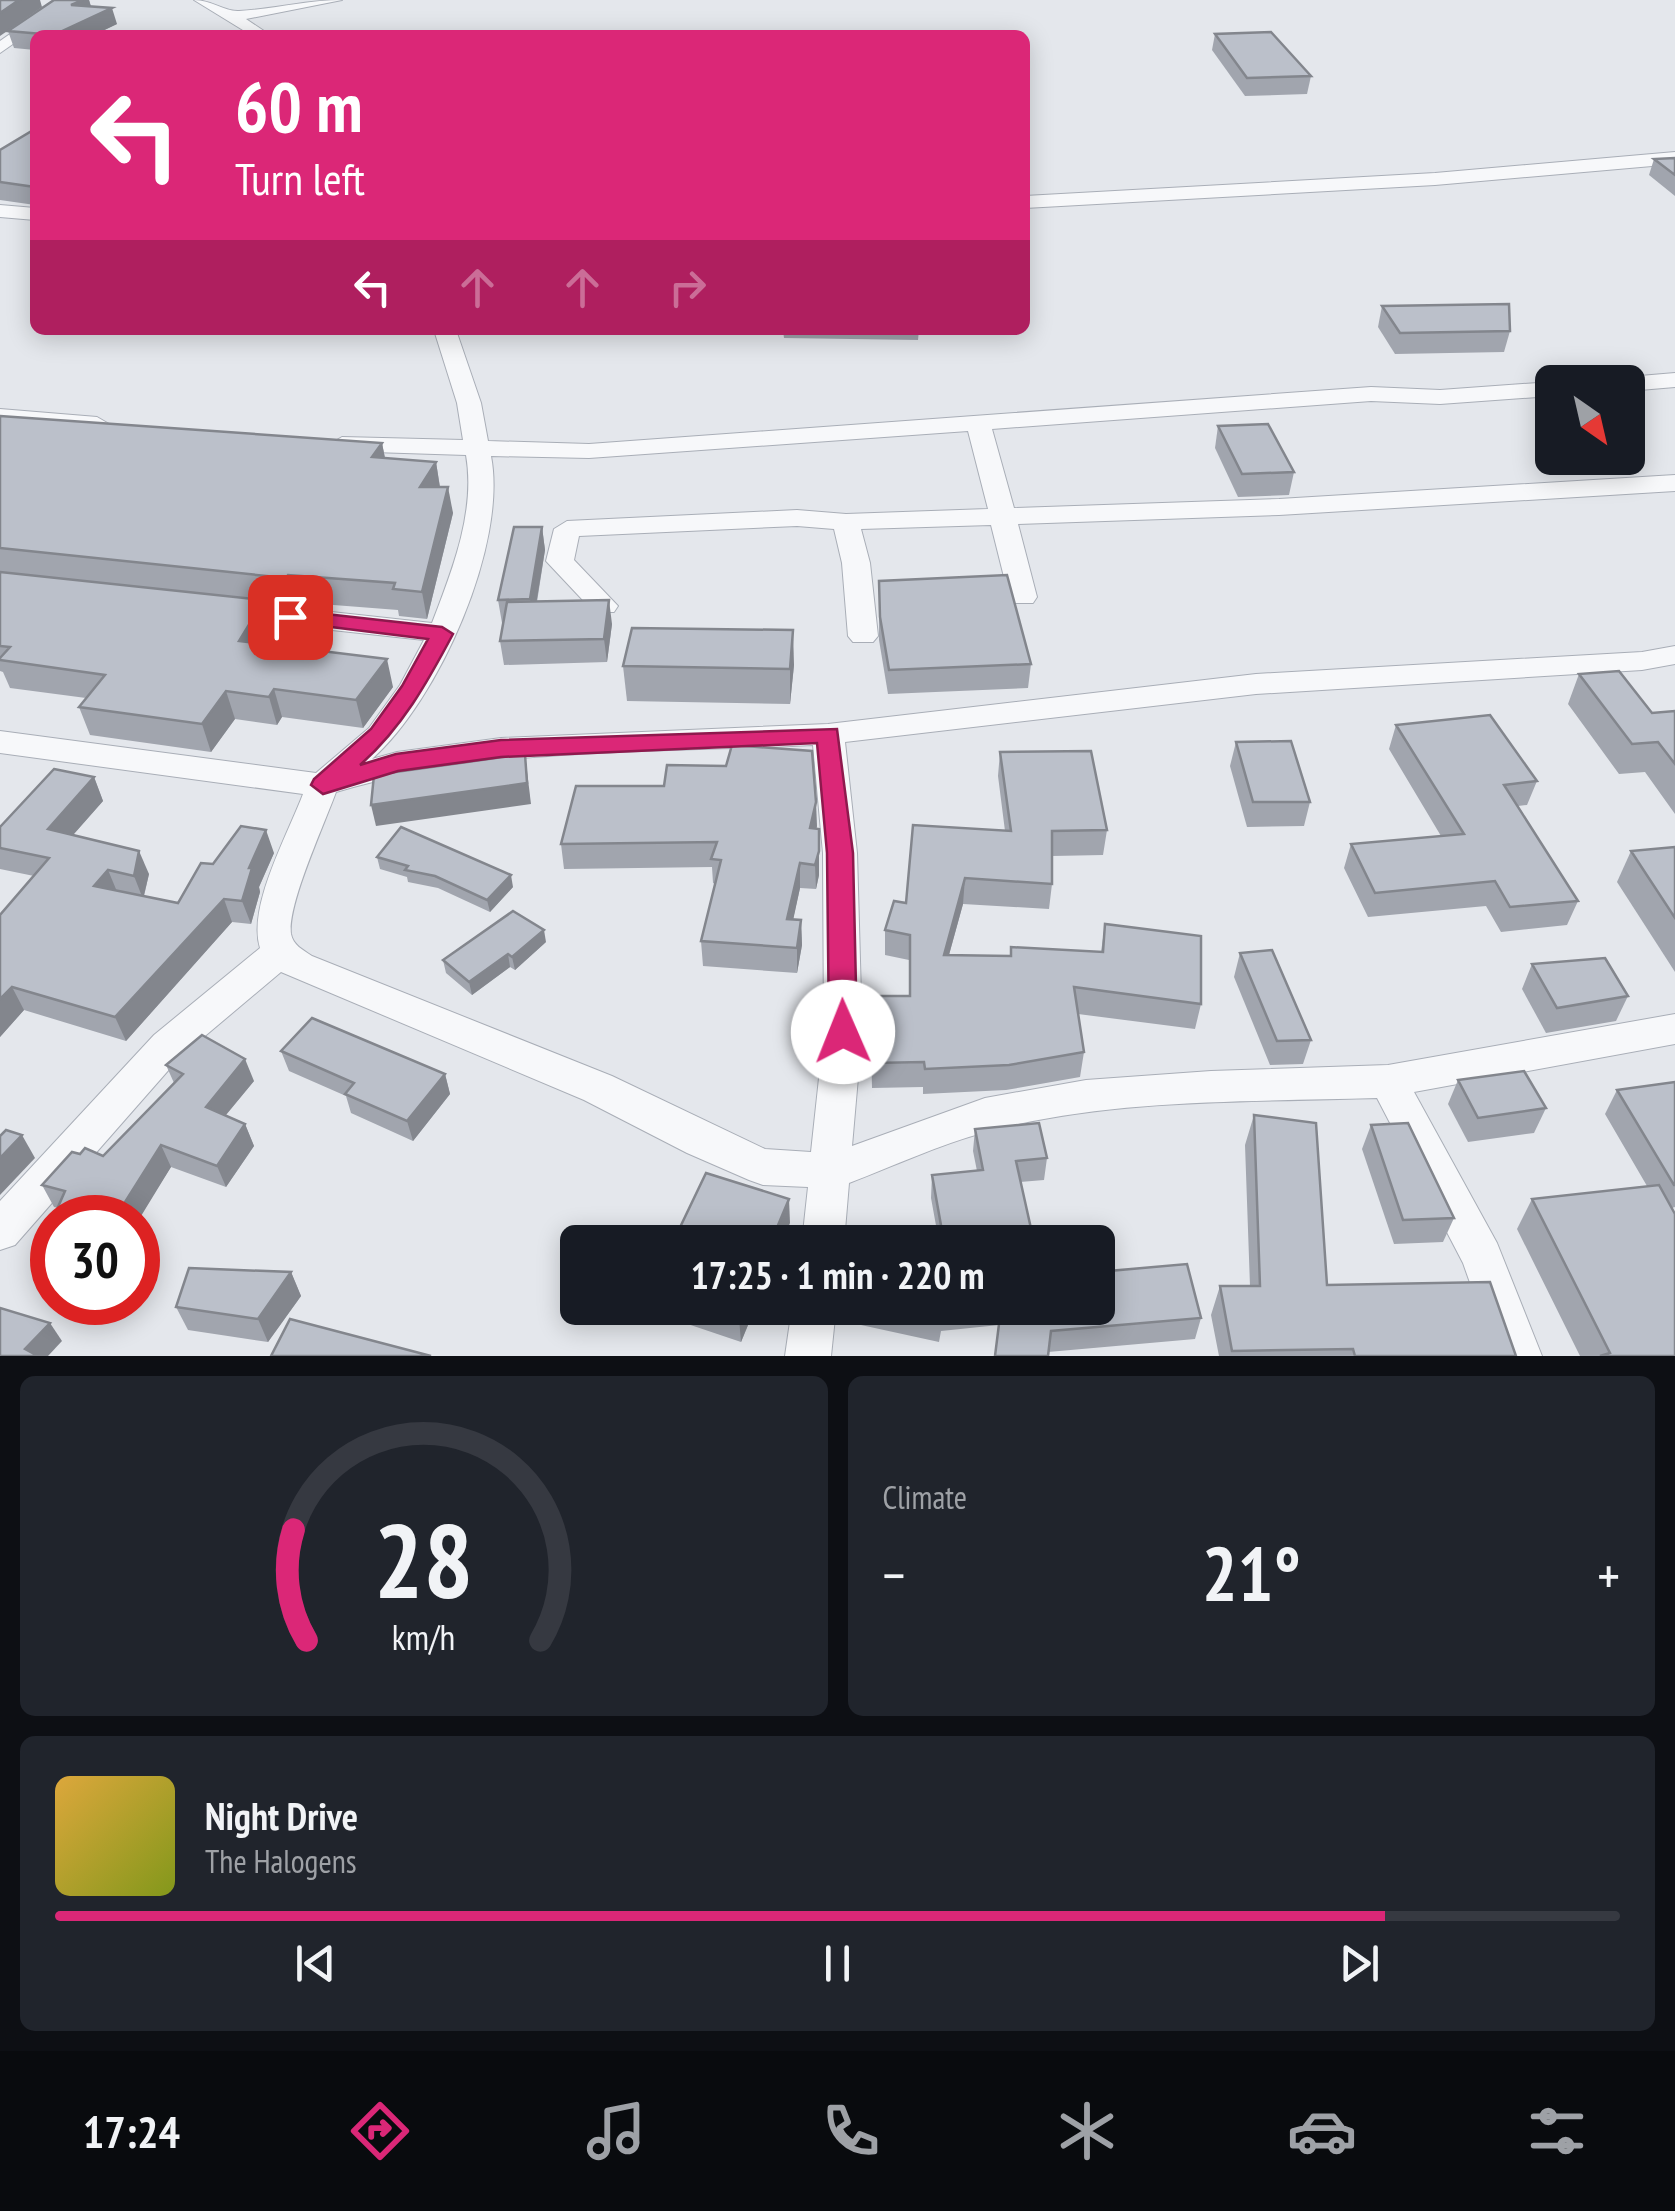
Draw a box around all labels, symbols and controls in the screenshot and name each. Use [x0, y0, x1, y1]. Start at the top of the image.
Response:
text: 60 m [235, 61, 363, 151]
icon: left [70, 70, 200, 200]
text: Turn left [235, 149, 365, 207]
icon: left [345, 260, 400, 315]
icon: ahead [450, 260, 505, 315]
icon: ahead [555, 260, 610, 315]
icon: right [660, 260, 715, 315]
north arrow [1535, 365, 1645, 475]
map controls [1535, 365, 1645, 475]
pin [248, 575, 333, 660]
icon: arrive [263, 590, 318, 645]
position arrow [791, 980, 895, 1084]
speed limit sign: 30 [30, 1195, 160, 1325]
text: 17:25 · 1 min · 220 m [691, 1250, 984, 1299]
text: Climate [883, 1476, 967, 1518]
text: 28 [374, 1492, 473, 1627]
text: 21° [1202, 1525, 1301, 1622]
text: − [883, 1539, 905, 1610]
text: + [1597, 1539, 1620, 1610]
text: km/h [392, 1614, 455, 1660]
text: Night Drive [205, 1791, 358, 1840]
text: The Halogens [205, 1840, 357, 1882]
icon: previous [288, 1936, 343, 1991]
icon: pause [810, 1936, 865, 1991]
icon: next [1332, 1936, 1387, 1991]
icon: directions [345, 2096, 415, 2166]
icon: music [581, 2096, 651, 2166]
icon: phone [816, 2096, 886, 2166]
icon: climate [1052, 2096, 1122, 2166]
icon: car [1287, 2096, 1357, 2166]
icon: filters [1522, 2096, 1592, 2166]
text: 17:24 [83, 2102, 180, 2160]

